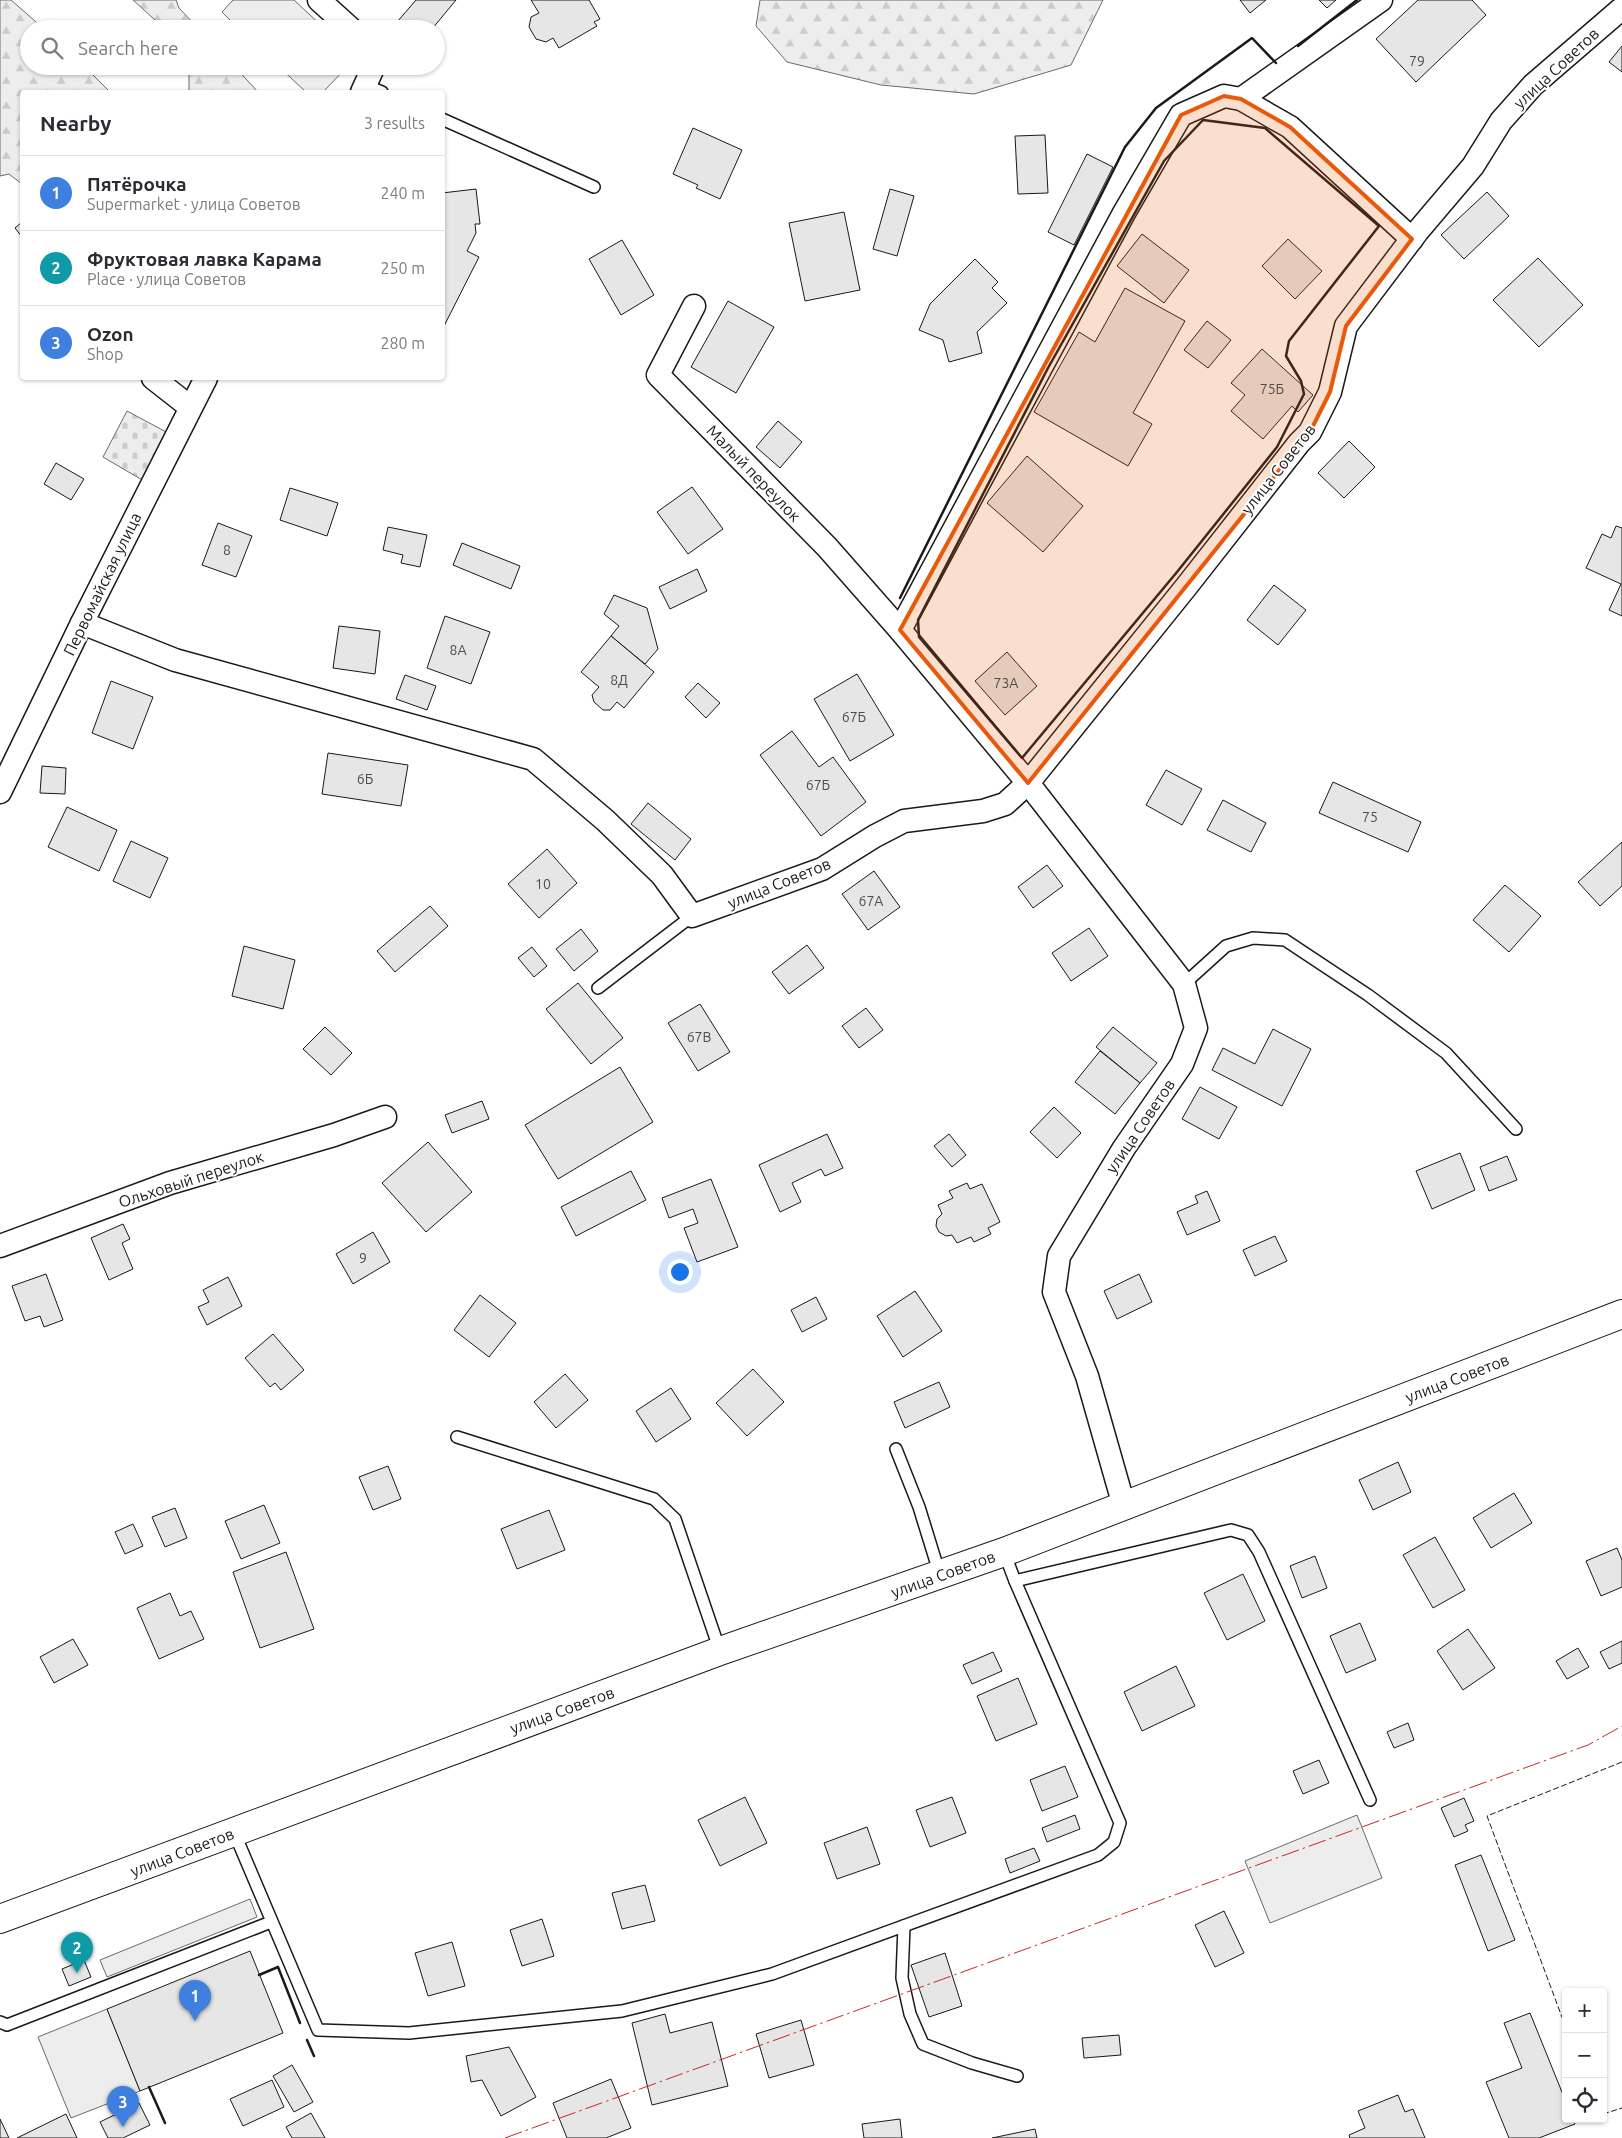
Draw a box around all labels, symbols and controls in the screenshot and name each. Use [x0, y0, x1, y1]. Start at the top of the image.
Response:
search box [20, 20, 445, 75]
street label: улица Советов [1510, 24, 1602, 112]
icon: search [38, 34, 66, 62]
text: Search here [78, 37, 178, 59]
house number: 79 [1409, 53, 1425, 69]
text: Nearby [40, 111, 111, 135]
text: 3 results [364, 114, 425, 132]
text: Пятёрочка [87, 173, 186, 195]
text: 1 [51, 184, 61, 202]
text: 240 m [380, 184, 425, 202]
text: Supermarket · улица Советов [87, 195, 301, 213]
text: Фруктовая лавка Карама [87, 248, 322, 270]
text: 2 [51, 259, 61, 277]
text: 250 m [380, 259, 425, 277]
text: Place · улица Советов [87, 270, 246, 288]
text: Ozon [87, 323, 134, 345]
text: 3 [51, 334, 61, 352]
text: 280 m [380, 334, 425, 352]
text: Shop [87, 345, 123, 363]
house number: 75Б [1260, 381, 1284, 397]
street label: улица Советов [1237, 420, 1319, 518]
street label: Малый переулок [703, 421, 805, 525]
street label: Первомайская улица [60, 510, 144, 658]
house number: 8 [223, 542, 231, 558]
house number: 8А [450, 642, 467, 658]
house number: 8Д [610, 672, 628, 688]
house number: 73А [994, 675, 1018, 691]
house number: 67Б [842, 709, 866, 725]
house number: 6Б [357, 771, 373, 787]
house number: 67Б [806, 777, 830, 793]
house number: 75 [1362, 809, 1378, 825]
street label: улица Советов [725, 854, 833, 912]
house number: 10 [535, 876, 551, 892]
house number: 67А [859, 893, 883, 909]
house number: 67В [687, 1029, 711, 1045]
street label: улица Советов [1102, 1076, 1178, 1176]
street label: Ольховый переулок [116, 1147, 266, 1211]
house number: 9 [359, 1250, 367, 1266]
your location [667, 1259, 693, 1285]
street label: улица Советов [1403, 1350, 1511, 1406]
street label: улица Советов [888, 1547, 998, 1601]
street label: улица Советов [507, 1683, 617, 1737]
street label: улица Советов [128, 1824, 236, 1880]
pin: 2 [61, 1932, 93, 1973]
pin: 1 [179, 1980, 211, 2021]
map controls [1562, 1988, 1607, 2123]
button: + [1562, 1988, 1607, 2033]
button: − [1562, 2033, 1607, 2078]
button: locate [1562, 2078, 1607, 2123]
pin: 3 [107, 2086, 139, 2127]

